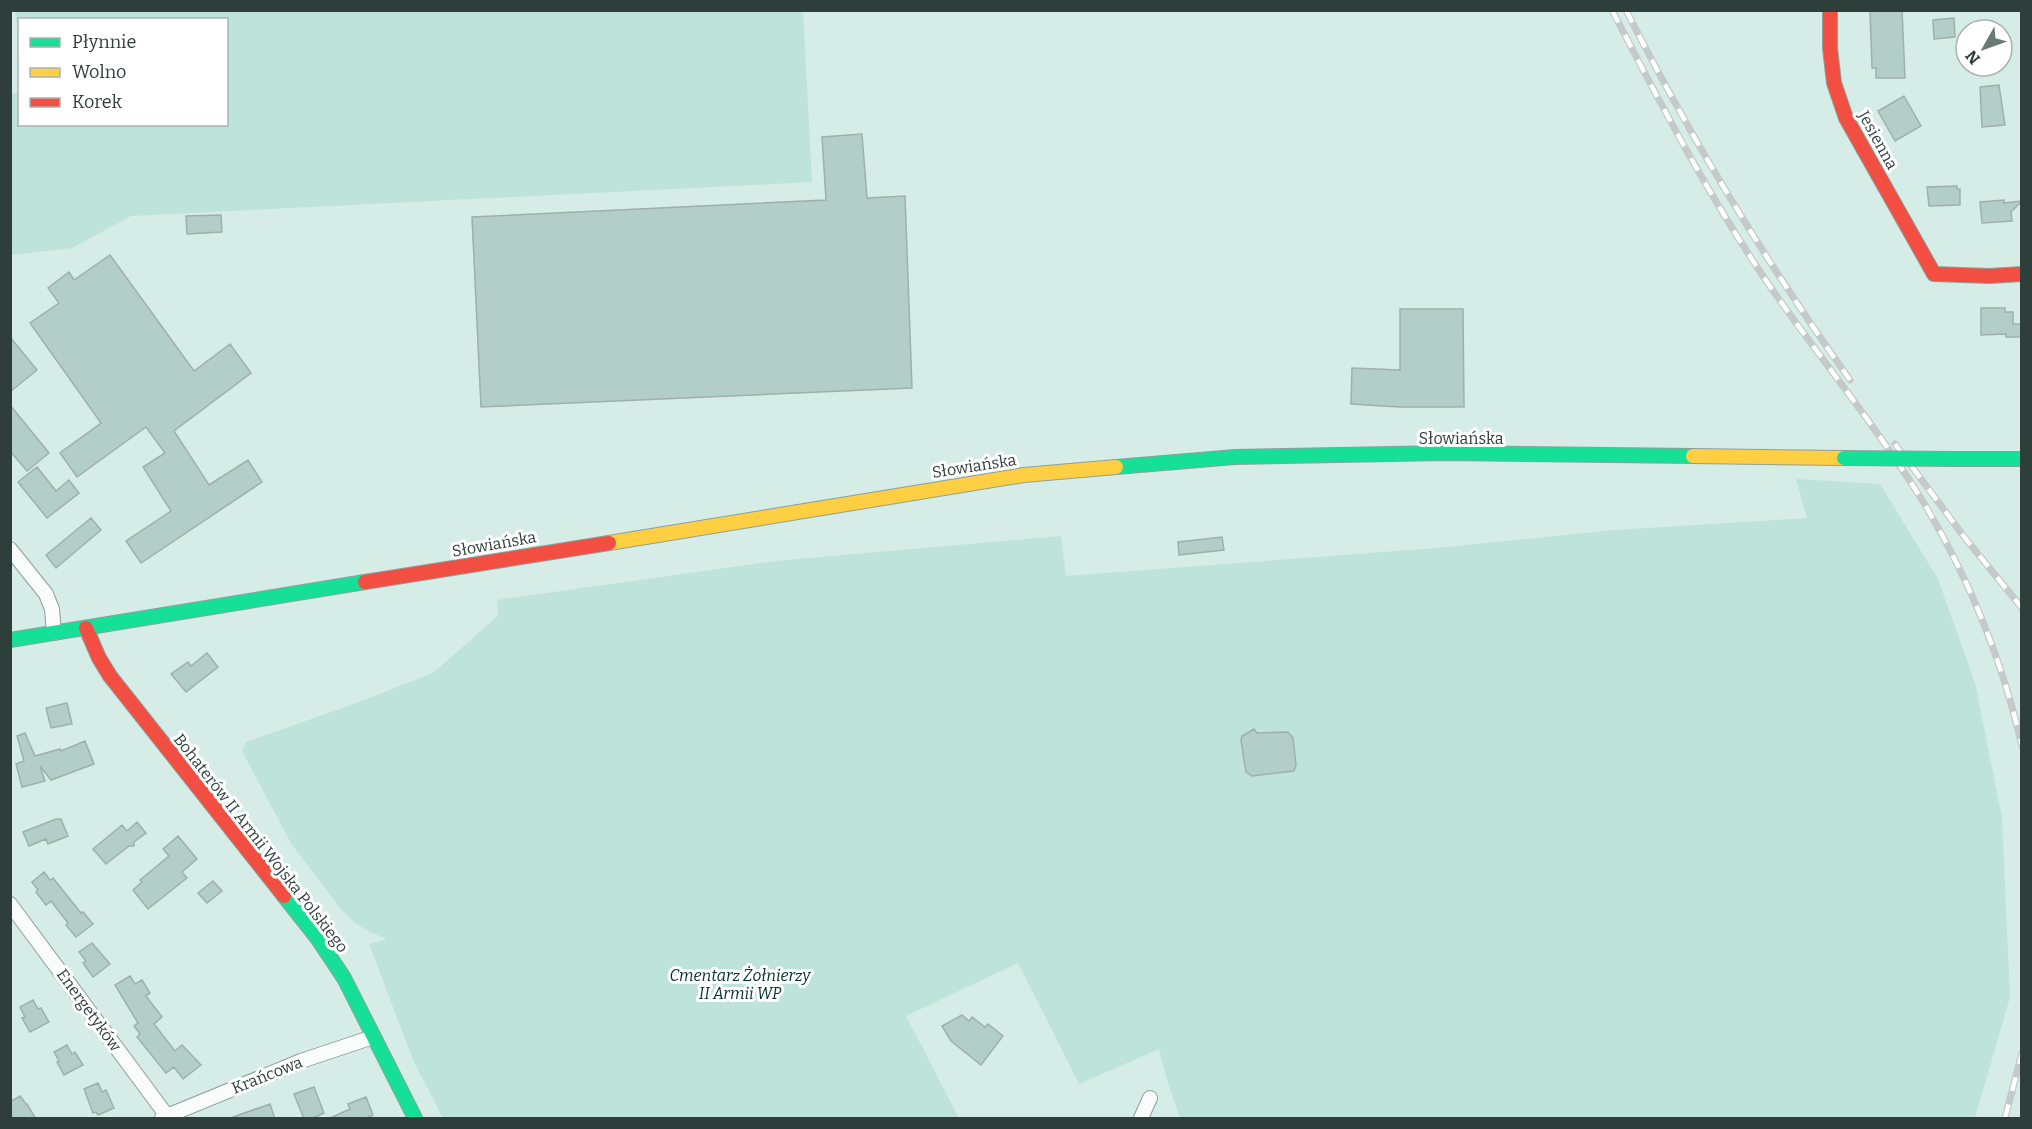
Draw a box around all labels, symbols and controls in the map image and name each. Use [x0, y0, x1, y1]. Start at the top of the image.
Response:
legend [18, 18, 228, 126]
north arrow [1954, 18, 2014, 78]
text: Płynnie [72, 31, 136, 53]
text: N [1962, 46, 1984, 68]
text: Wolno [72, 61, 126, 83]
text: Korek [72, 91, 123, 113]
street label: Jesienna [1854, 107, 1902, 173]
street label: Słowiańska [1418, 429, 1504, 448]
street label: Słowiańska [931, 450, 1018, 482]
street label: Słowiańska [450, 527, 538, 561]
street label: Bohaterów II Armii Wojska Polskiego [170, 730, 352, 956]
street label: Energetyków [53, 965, 125, 1055]
park label: Cmentarz Żołnierzy II Armii WP [670, 966, 811, 1003]
street label: Krańcowa [229, 1052, 305, 1098]

